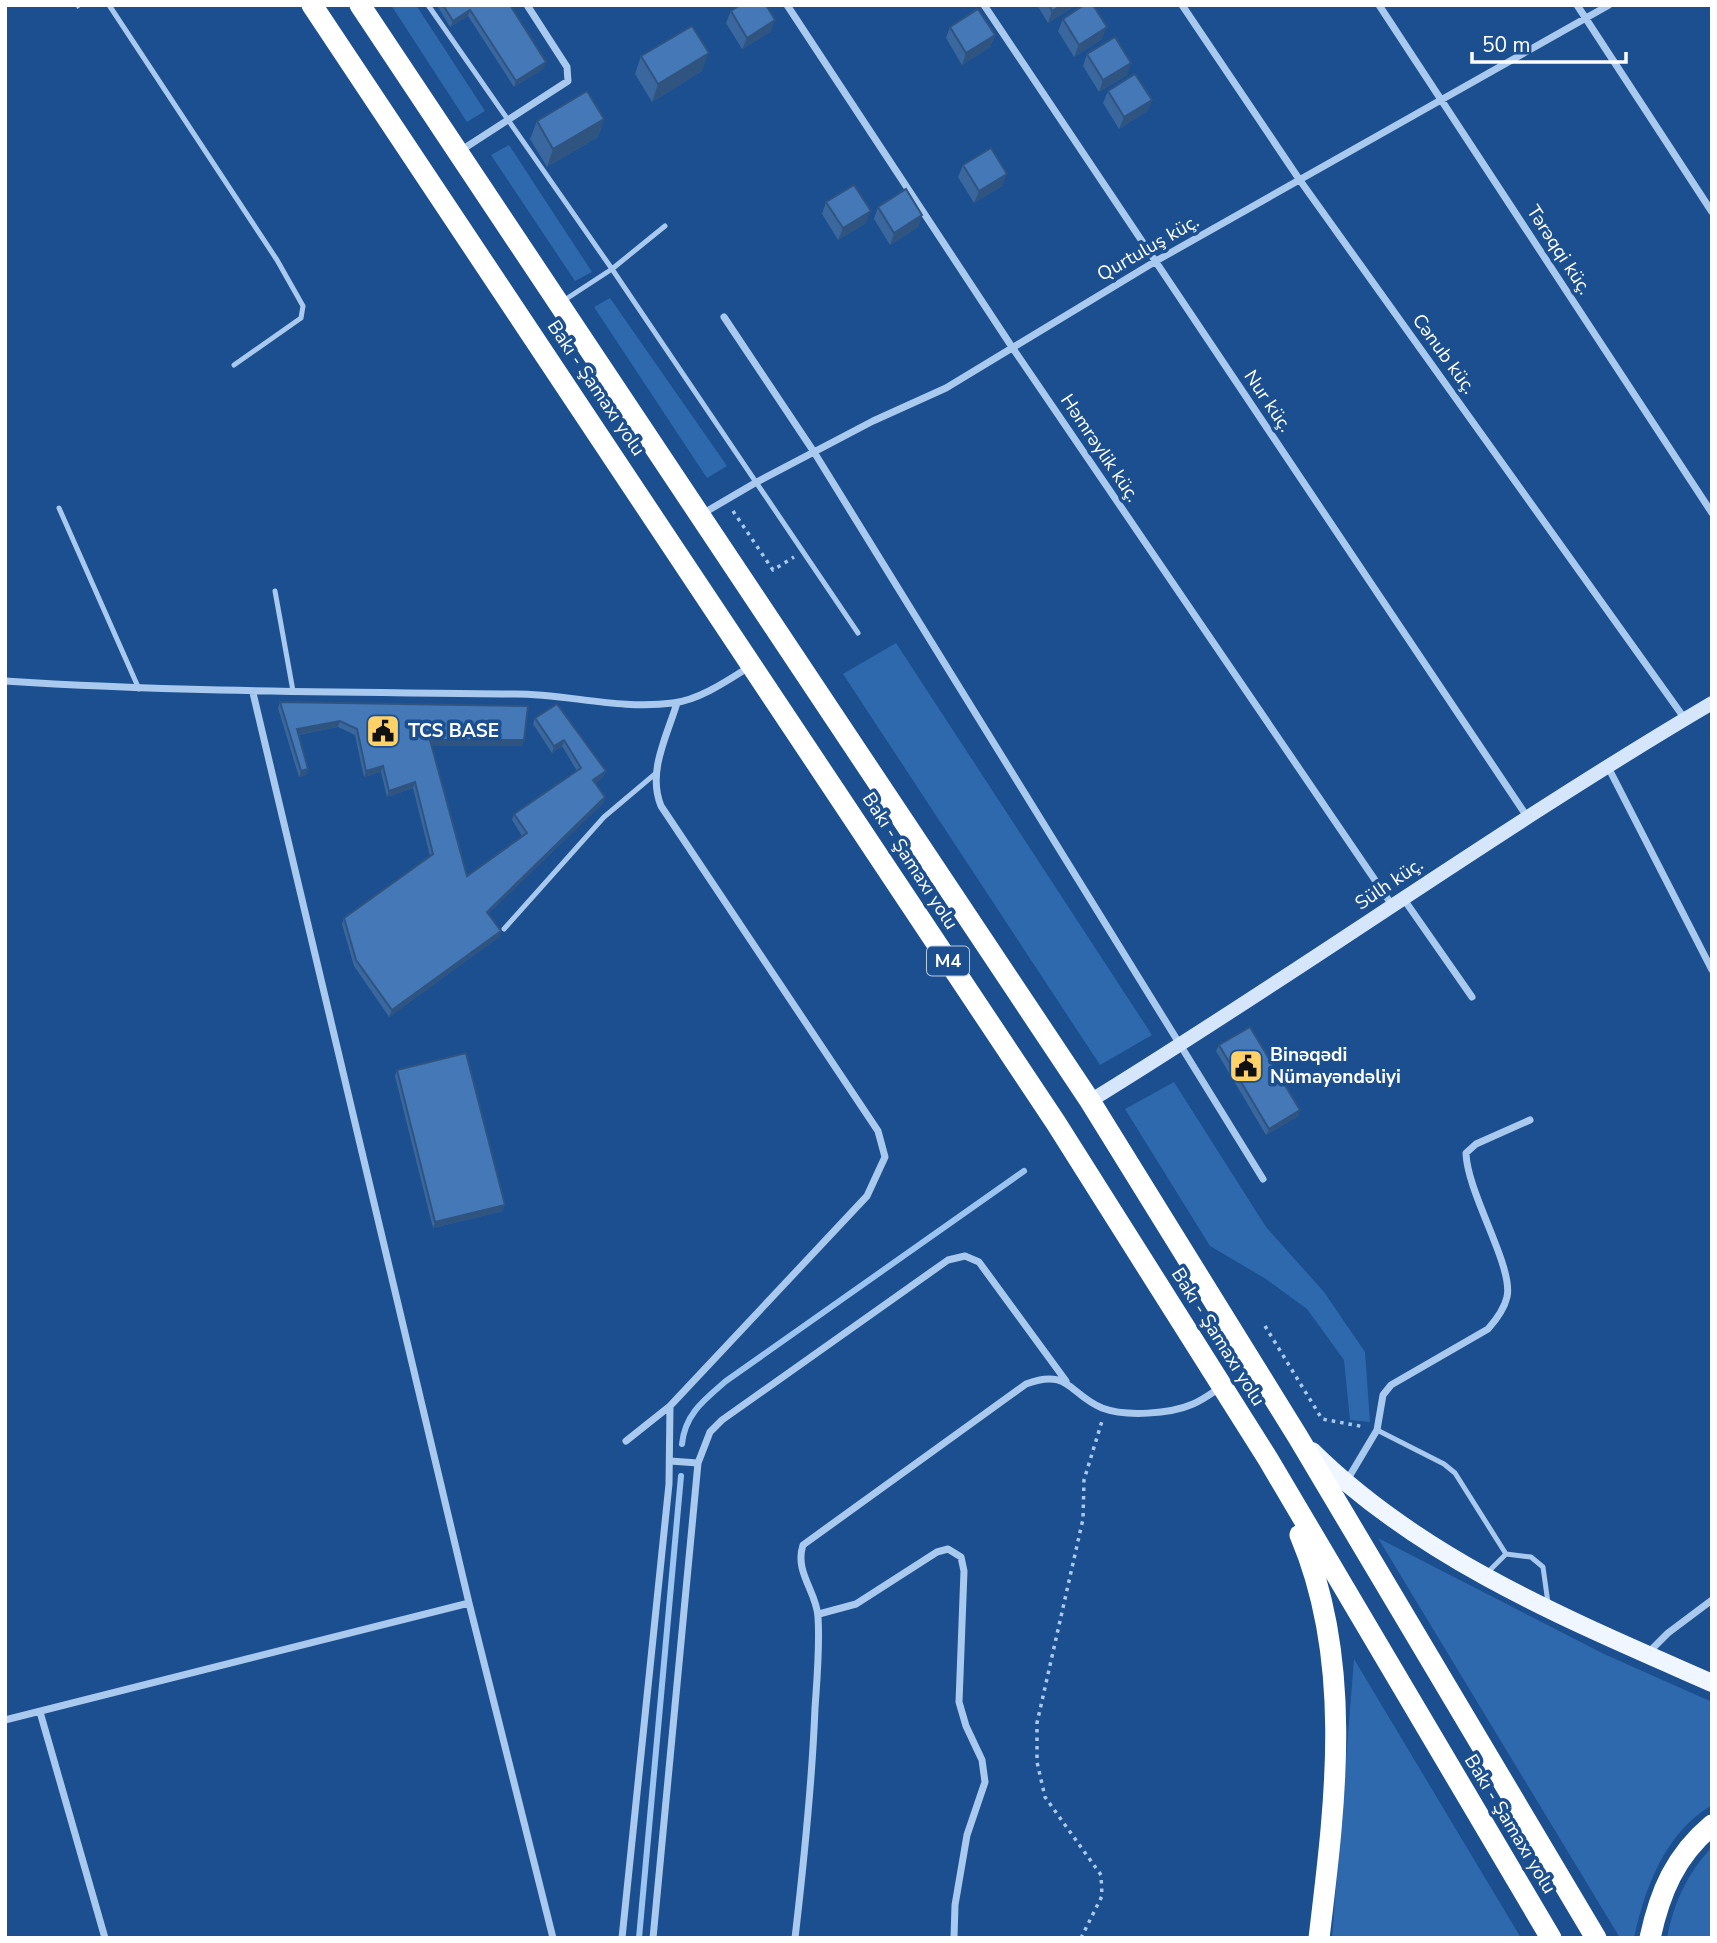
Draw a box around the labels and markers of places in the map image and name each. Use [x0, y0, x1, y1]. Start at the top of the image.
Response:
public building icon: TCS BASE [364, 712, 402, 750]
place label: TCS BASE [408, 718, 499, 744]
place label: Binəqədi Nümayəndəliyi [1270, 1042, 1401, 1090]
public building icon: Binəqədi Nümayəndəliyi [1227, 1047, 1265, 1085]

